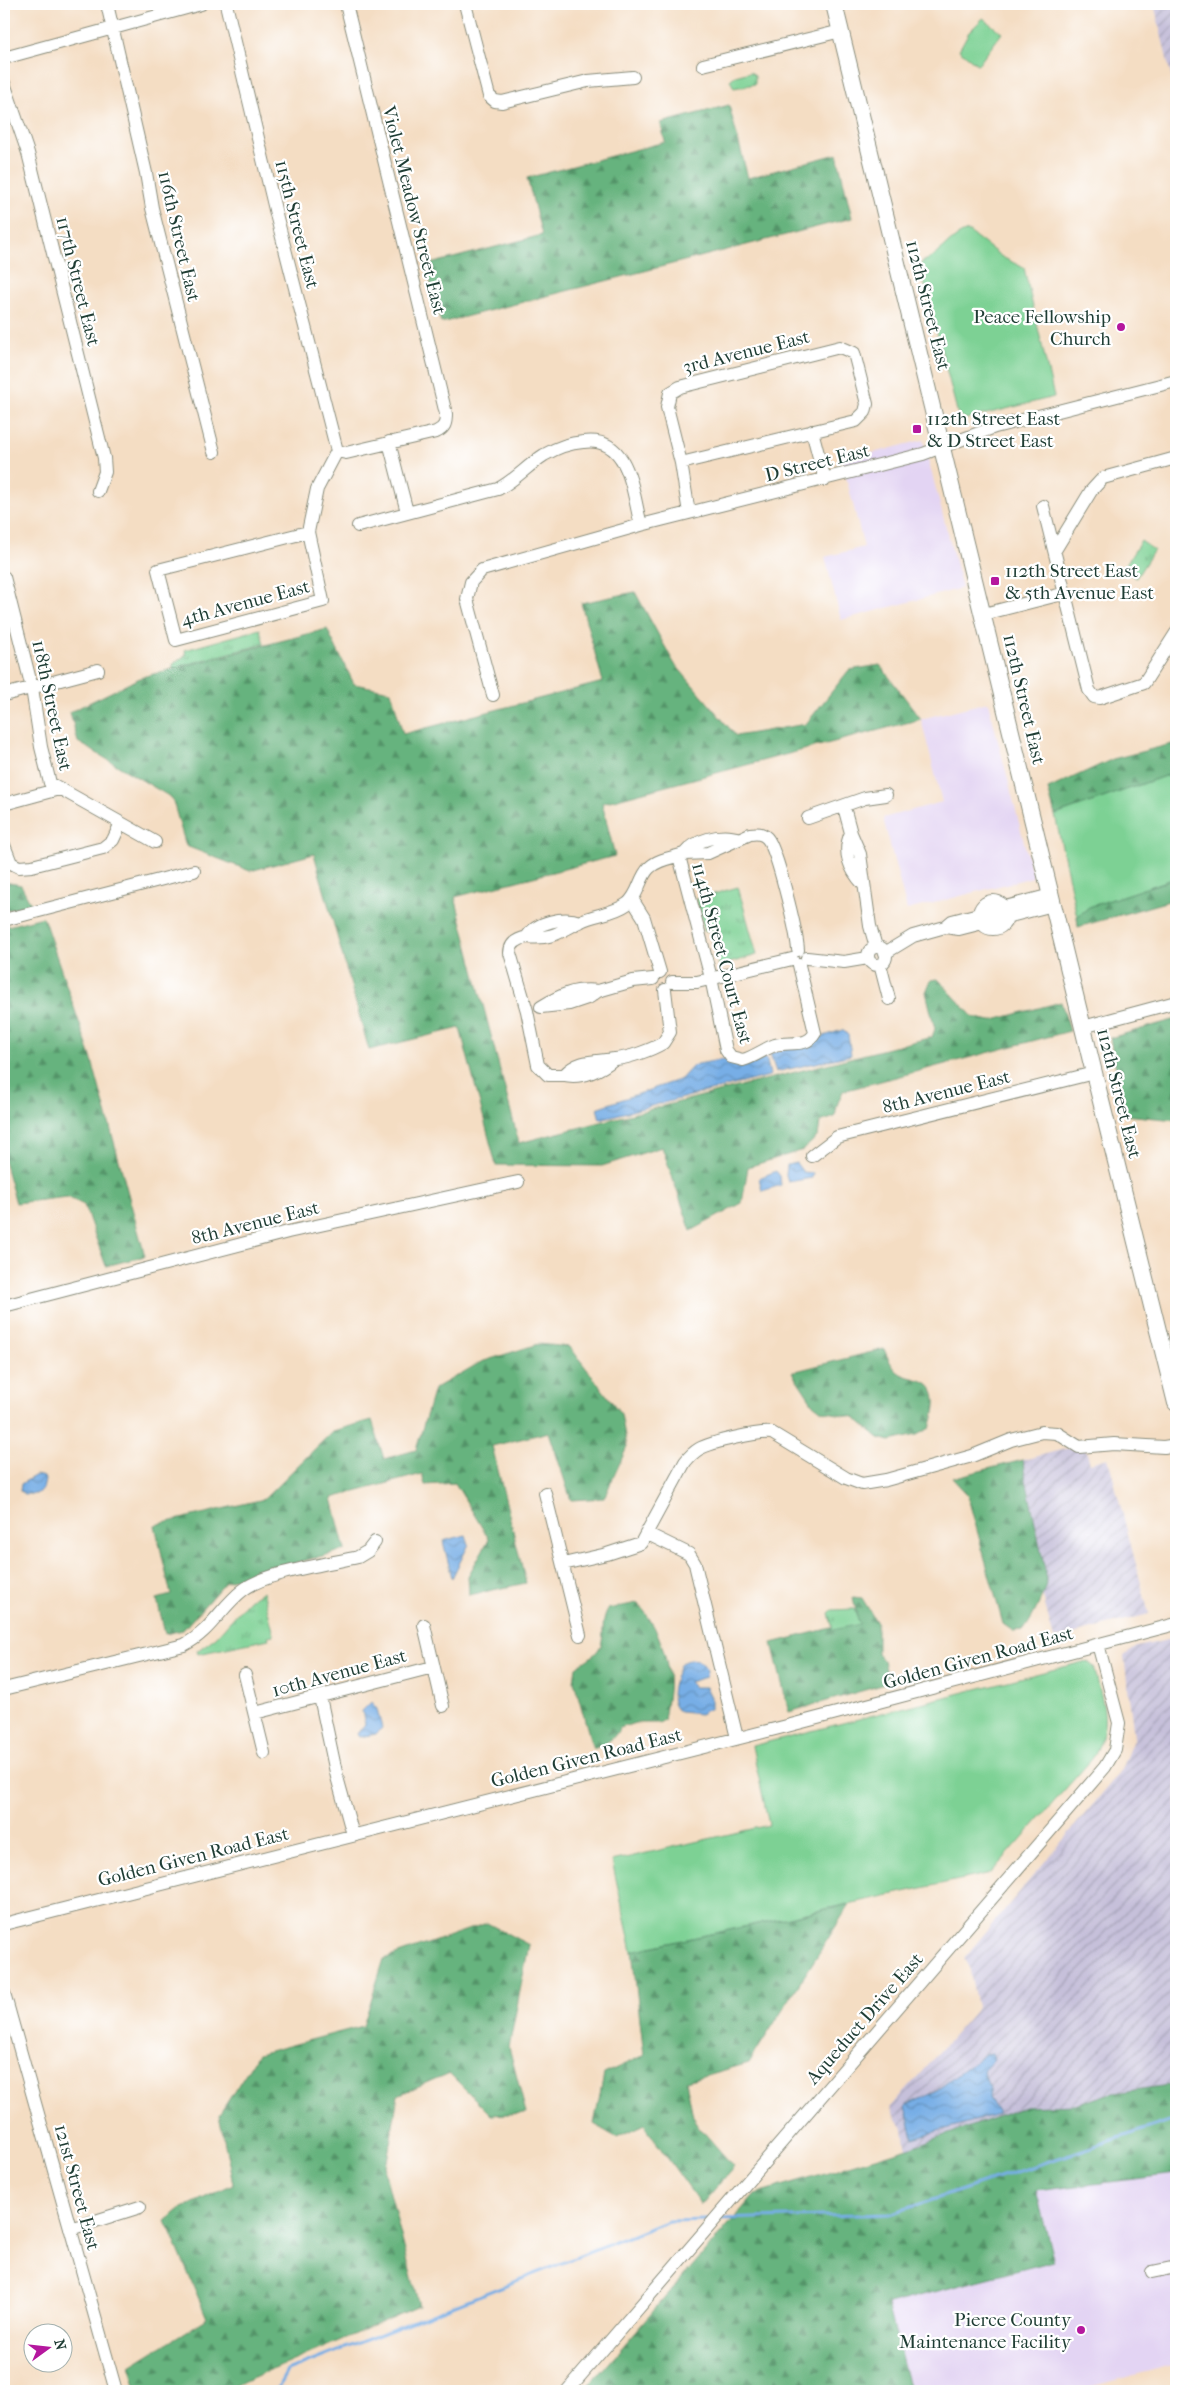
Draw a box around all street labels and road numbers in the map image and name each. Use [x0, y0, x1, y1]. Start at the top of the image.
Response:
street label: Violet Meadow Street East [377, 103, 451, 317]
street label: 115th Street East [270, 158, 324, 291]
street label: 116th Street East [153, 169, 205, 304]
street label: 117th Street East [51, 214, 105, 348]
street label: 112th Street East [901, 238, 955, 373]
street label: 3rd Avenue East [681, 326, 812, 378]
street label: D Street East [763, 439, 872, 487]
street label: 4th Avenue East [179, 575, 312, 631]
street label: 112th Street East [998, 632, 1050, 767]
street label: 118th Street East [27, 638, 77, 773]
street label: 114th Street Court East [687, 860, 757, 1047]
street label: 112th Street East [1092, 1026, 1146, 1161]
street label: 8th Avenue East [880, 1065, 1012, 1118]
street label: 8th Avenue East [189, 1196, 321, 1249]
street label: Golden Given Road East [881, 1622, 1076, 1694]
street label: 10th Avenue East [270, 1644, 409, 1701]
street label: Golden Given Road East [489, 1724, 684, 1792]
street label: Golden Given Road East [96, 1823, 291, 1891]
street label: Aqueduct Drive East [801, 1948, 928, 2090]
street label: 121st Street East [50, 2122, 104, 2253]

